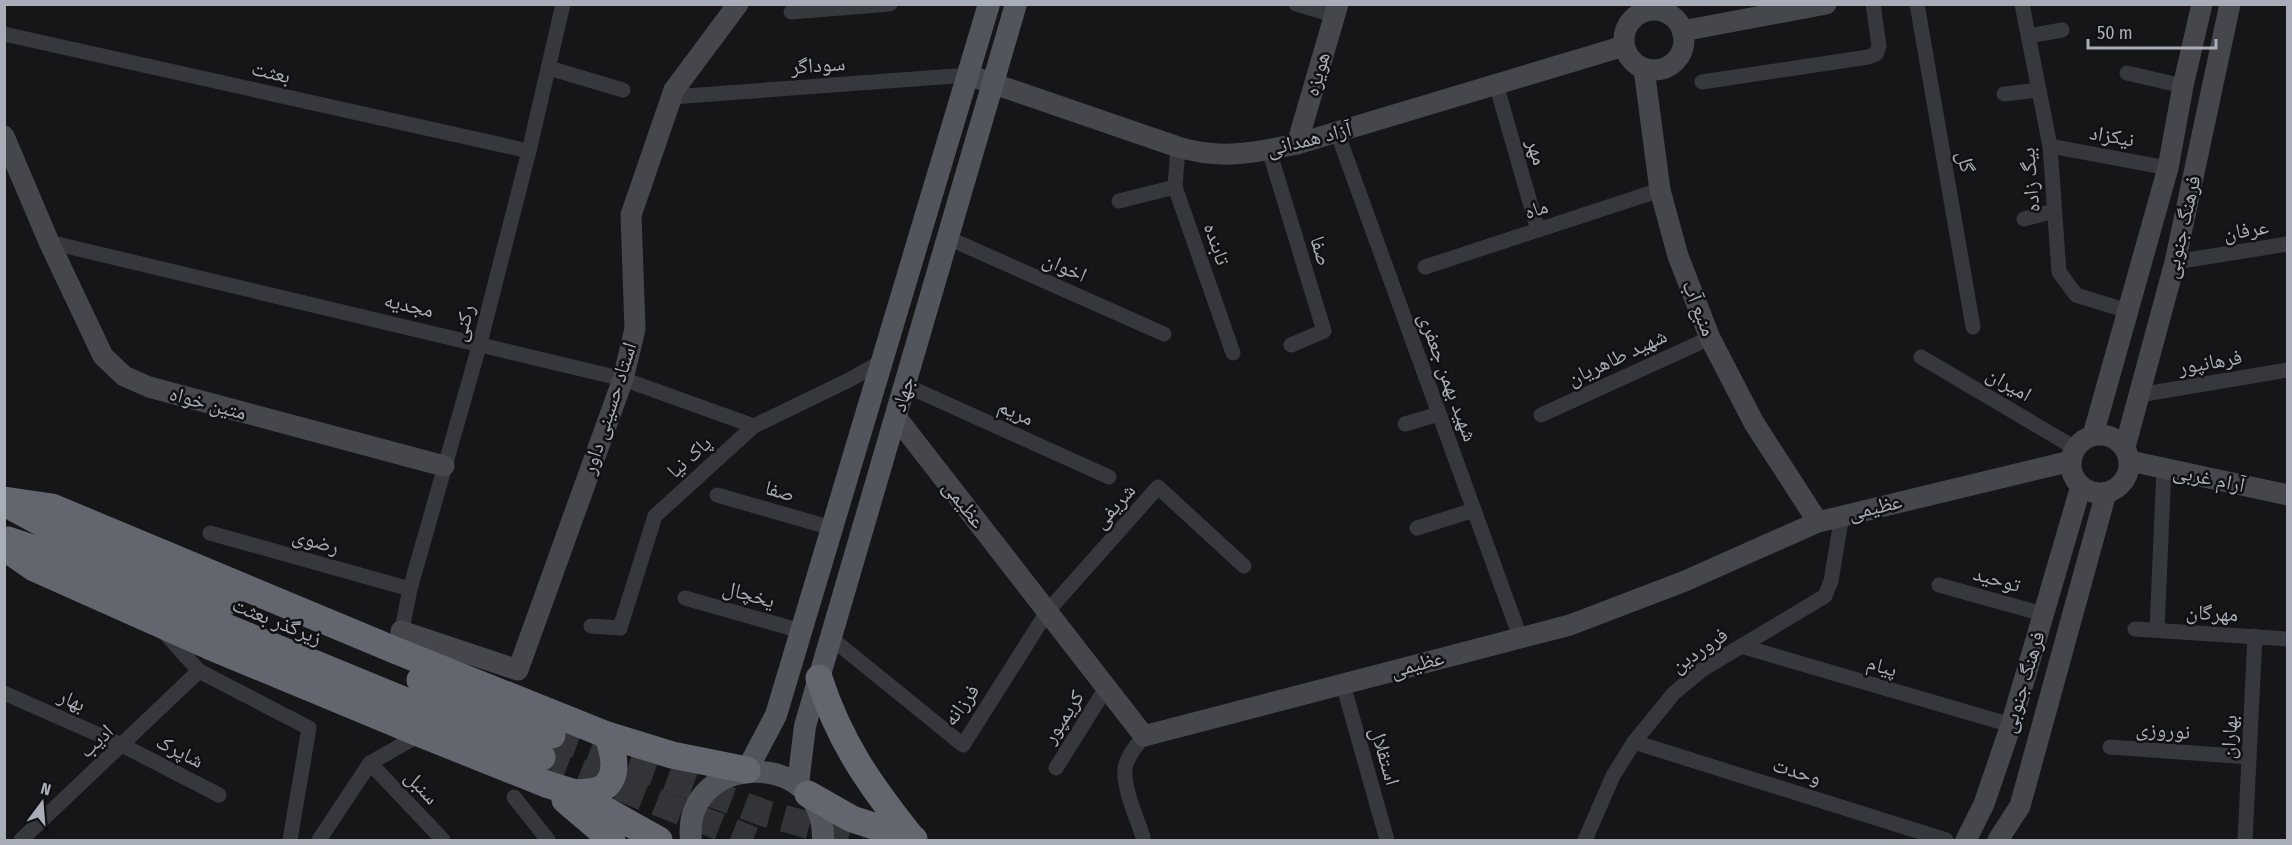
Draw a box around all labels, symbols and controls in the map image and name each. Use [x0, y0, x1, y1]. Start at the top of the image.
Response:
scale bar [2088, 12, 2216, 50]
text: 50 m [2097, 22, 2133, 44]
street label: هویزه [1298, 49, 1336, 99]
street label: سوداگر [789, 50, 846, 80]
street label: بعثت [249, 55, 293, 89]
street label: آزاد همدانی [1264, 116, 1355, 162]
street label: نیکزاد [2088, 119, 2136, 153]
street label: مهر [1521, 135, 1553, 168]
street label: بیگ زاده [2014, 147, 2046, 213]
street label: گل [1951, 149, 1981, 175]
street label: فرهنگ جنوبی [2158, 173, 2206, 281]
street label: ماه [1521, 193, 1551, 225]
street label: عرفان [2221, 214, 2271, 246]
street label: تابنده [1198, 219, 1236, 269]
street label: صفا [1304, 233, 1338, 269]
street label: اخوان [1039, 246, 1091, 288]
street label: منبع آب [1676, 276, 1722, 340]
street label: مجدیه [382, 287, 436, 323]
street label: رکنی [446, 302, 480, 344]
street label: شهید بهمن جعفری [1413, 309, 1483, 445]
street label: شهید طاهریان [1563, 323, 1671, 391]
street label: استاد حسینی داور [575, 339, 643, 478]
street label: فرهانپور [2175, 344, 2244, 381]
street label: امیران [1982, 361, 2036, 407]
street label: جهاد [886, 373, 920, 415]
street label: متین خواه [167, 380, 249, 426]
street label: مریم [994, 393, 1038, 432]
street label: پاک نیا [661, 430, 717, 484]
street label: آرام غربی [2171, 458, 2248, 499]
street label: صفا [762, 474, 798, 508]
street label: عظیمی [937, 475, 991, 534]
street label: شریفی [1087, 478, 1141, 534]
street label: عظیمی [1846, 488, 1905, 526]
street label: رضوی [290, 522, 342, 560]
street label: توحید [1970, 560, 2024, 598]
street label: یخچال [720, 574, 778, 614]
street label: زیرگذر بعثت [228, 591, 326, 651]
street label: مهرگان [2185, 599, 2239, 627]
street label: فروردین [1665, 621, 1733, 679]
street label: فرهنگ جنوبی [1995, 628, 2051, 736]
street label: عظیمی [1387, 644, 1447, 684]
street label: پیام [1864, 649, 1900, 684]
street label: فرزانه [937, 679, 985, 731]
street label: بهار [53, 682, 90, 717]
street label: کریمپور [1036, 685, 1090, 749]
street label: بهاران [2215, 714, 2243, 760]
street label: نوروزی [2135, 715, 2191, 745]
street label: ادیب [73, 719, 119, 763]
street label: استقلال [1364, 724, 1406, 788]
street label: شاپرک [152, 728, 208, 774]
street label: وحدت [1770, 751, 1824, 791]
street label: سنبل [399, 764, 445, 810]
north arrow [12, 773, 72, 833]
text: N [39, 779, 53, 800]

